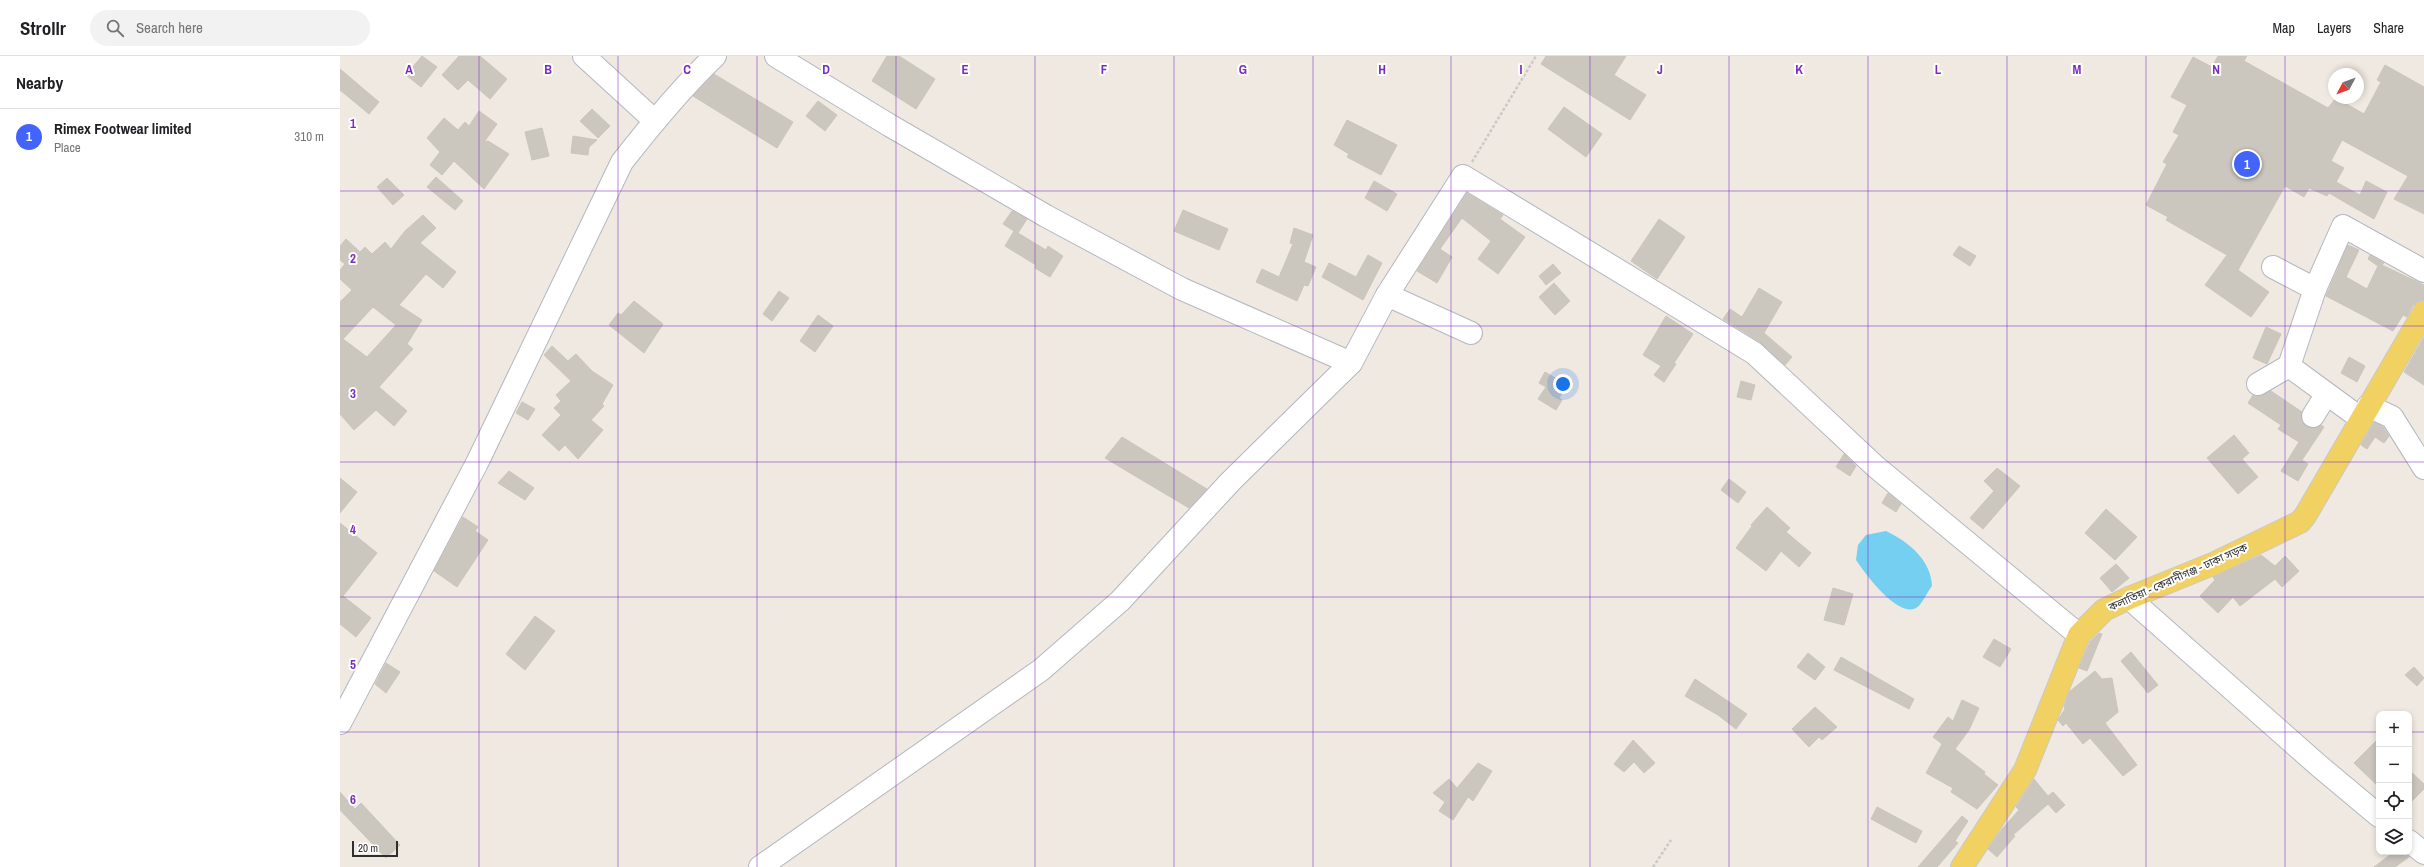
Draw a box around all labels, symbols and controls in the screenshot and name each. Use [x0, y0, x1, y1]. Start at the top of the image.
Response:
search box [90, 10, 370, 46]
text: Strollr [20, 15, 66, 41]
icon: search [104, 17, 126, 39]
text: Search here [136, 17, 203, 38]
text: Map [2273, 19, 2295, 37]
text: Layers [2317, 19, 2351, 37]
text: Share [2373, 19, 2404, 37]
text: A [405, 61, 413, 78]
text: B [544, 61, 552, 78]
text: C [683, 61, 691, 78]
text: D [822, 61, 830, 78]
text: E [961, 61, 969, 78]
text: F [1101, 61, 1108, 78]
text: G [1239, 61, 1247, 78]
text: H [1378, 61, 1386, 78]
text: I [1520, 61, 1523, 78]
text: J [1657, 61, 1663, 78]
text: K [1795, 61, 1803, 78]
text: L [1935, 61, 1942, 78]
text: M [2073, 61, 2082, 78]
text: N [2212, 61, 2220, 78]
north arrow [2328, 68, 2364, 104]
text: Nearby [16, 71, 63, 94]
text: 1 [350, 115, 356, 132]
text: Rimex Footwear limited [54, 118, 191, 139]
text: 1 [26, 128, 32, 145]
text: 310 m [294, 128, 324, 145]
text: Place [54, 139, 81, 156]
pin: 1 [2234, 149, 2260, 179]
text: 2 [350, 250, 356, 267]
your location [1553, 374, 1573, 394]
text: 3 [350, 385, 356, 402]
text: 4 [350, 521, 356, 538]
street label: কলাতিয়া - কেরানীগঞ্জ - ঢাকা সড়ক [2105, 540, 2250, 614]
text: 5 [350, 656, 356, 673]
map controls [2376, 711, 2412, 855]
button: + [2376, 711, 2412, 747]
button: − [2376, 747, 2412, 783]
button: locate [2376, 783, 2412, 819]
text: 6 [350, 791, 356, 808]
button: layers [2376, 819, 2412, 855]
scale bar [352, 839, 398, 858]
text: 20 m [358, 841, 378, 855]

